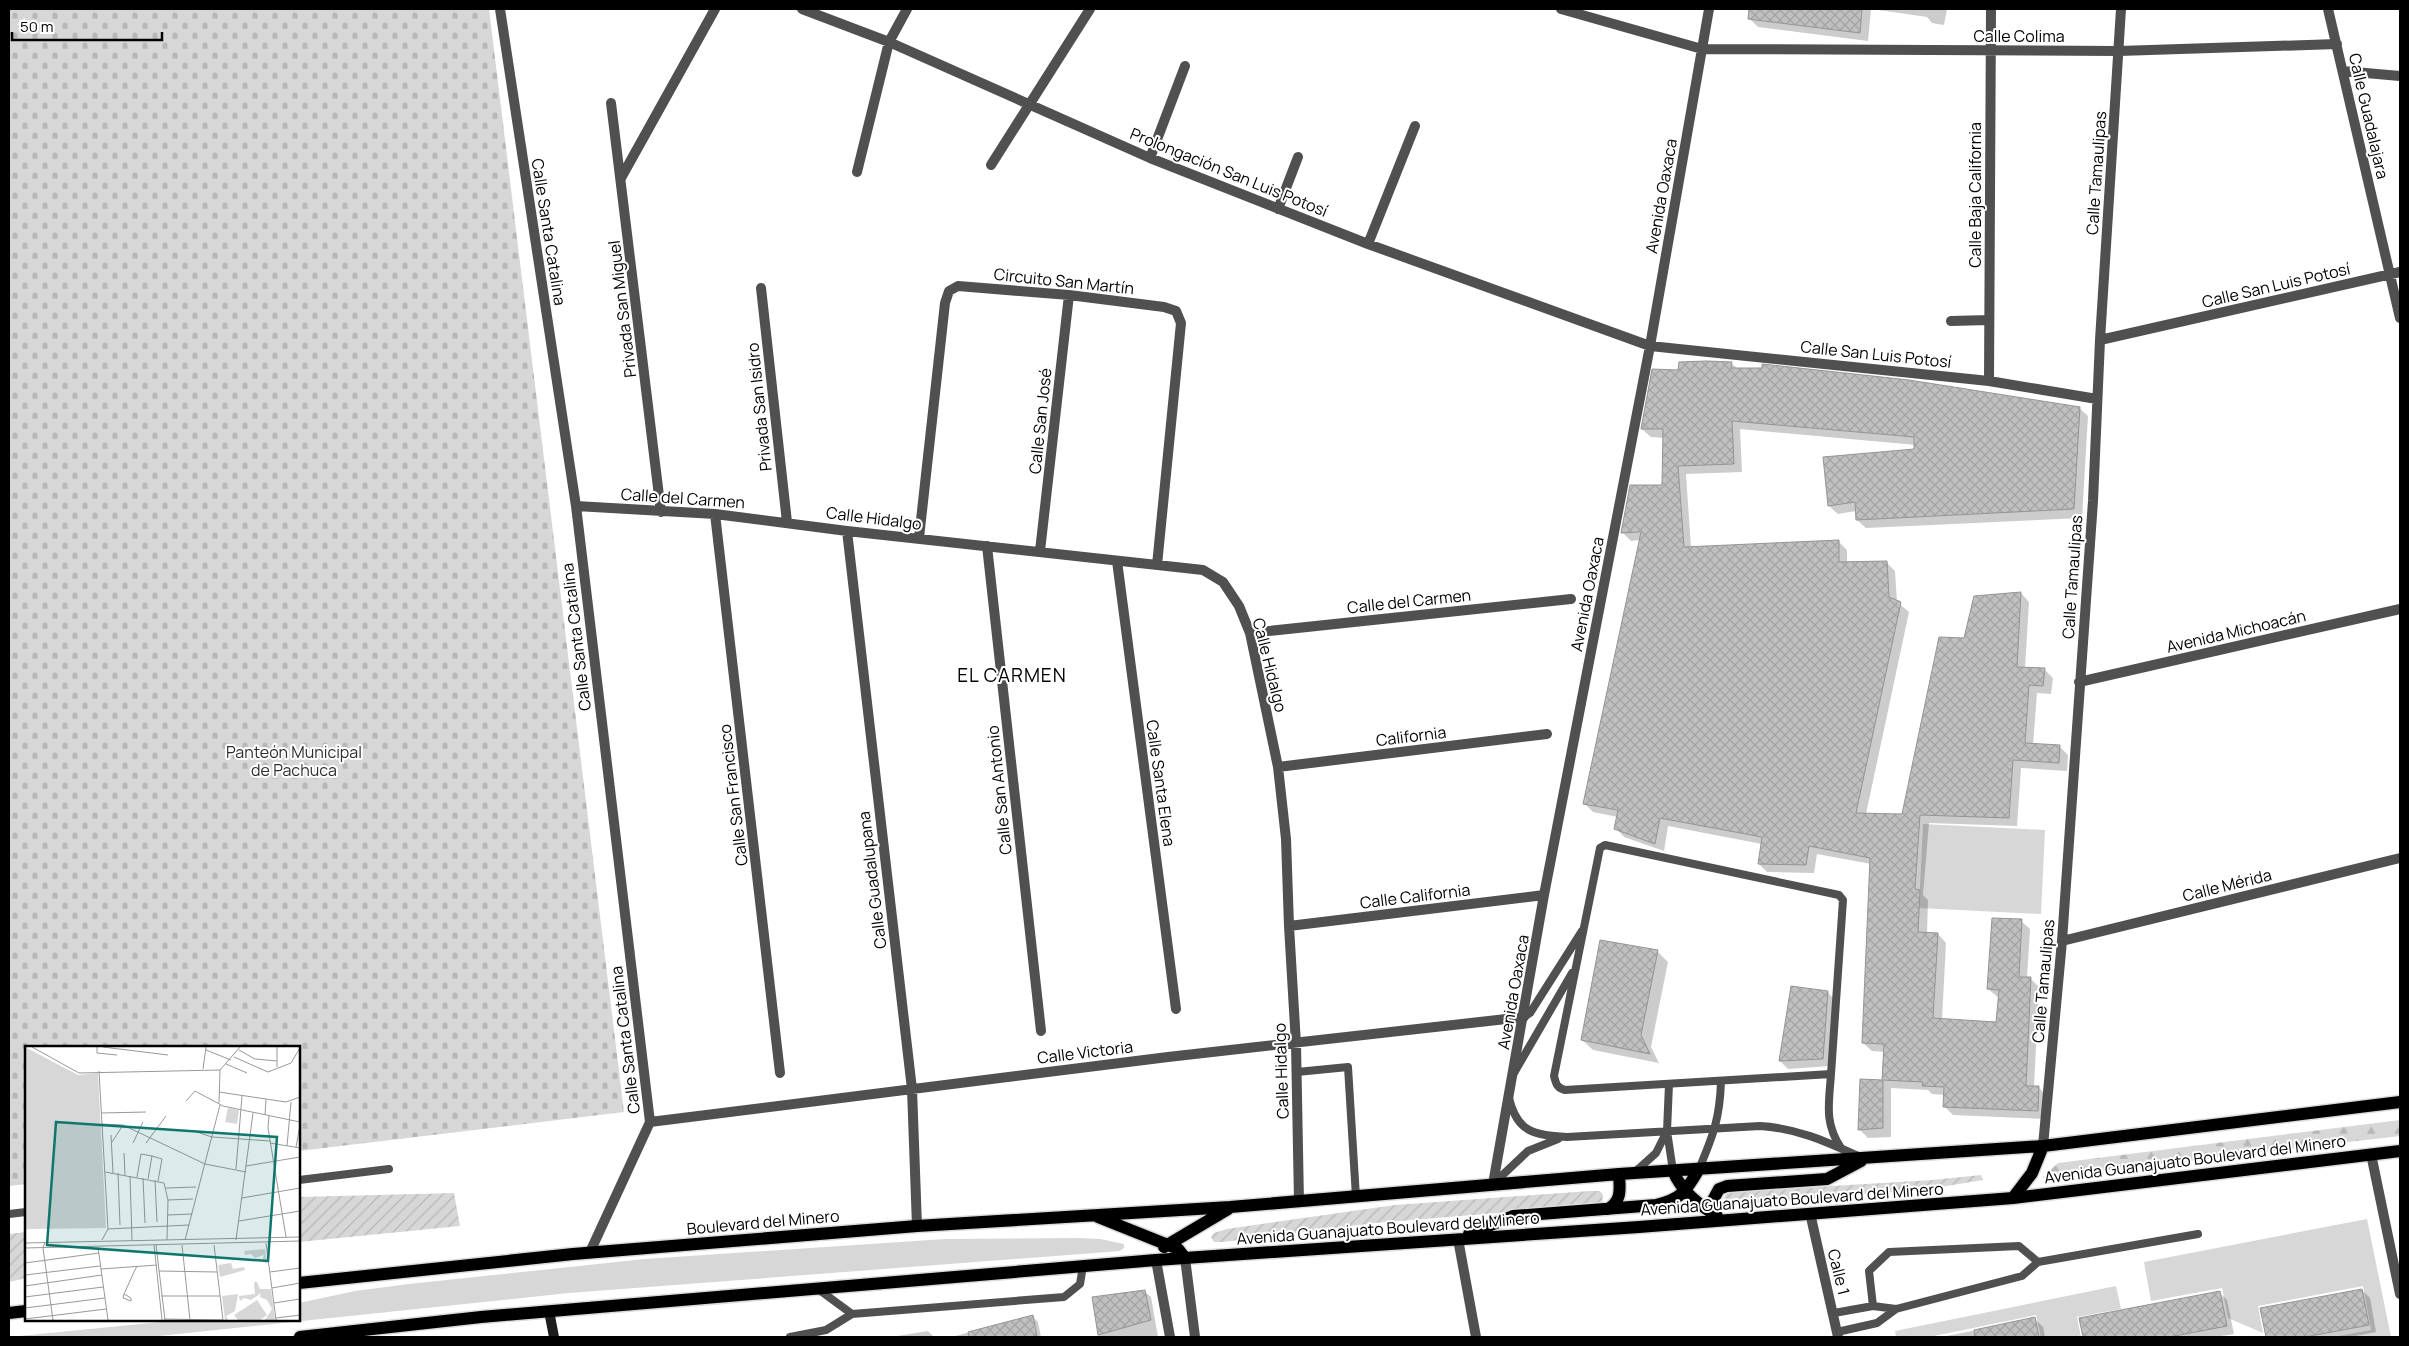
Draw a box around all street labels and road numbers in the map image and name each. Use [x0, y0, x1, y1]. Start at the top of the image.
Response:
street label: Calle Colima [1973, 25, 2065, 47]
street label: Calle Guadalajara [2344, 51, 2394, 181]
street label: Calle Tamaulipas [2081, 110, 2111, 236]
street label: Prolongación San Luis Potosí [1127, 122, 1331, 222]
street label: Calle Baja California [1964, 122, 1986, 268]
street label: Avenida Oaxaca [1640, 137, 1682, 255]
street label: Calle Santa Catalina [527, 157, 571, 307]
street label: Privada San Miguel [603, 239, 641, 379]
street label: Calle San Luis Potosí [2200, 257, 2353, 313]
street label: Circuito San Martín [993, 263, 1135, 299]
street label: Calle San Luis Potosí [1800, 335, 1953, 373]
street label: Privada San Isidro [741, 342, 777, 472]
street label: Calle San José [1024, 367, 1056, 475]
street label: Calle del Carmen [620, 483, 746, 513]
street label: Calle Hidalgo [825, 501, 923, 535]
street label: Calle Tamaulipas [2057, 514, 2087, 640]
street label: Avenida Oaxaca [1565, 535, 1609, 653]
street label: Calle Santa Catalina [556, 562, 596, 712]
street label: Calle del Carmen [1346, 584, 1472, 618]
street label: Avenida Michoacán [2164, 604, 2308, 658]
street label: Calle Hidalgo [1248, 616, 1292, 714]
street label: Calle Santa Elena [1141, 718, 1181, 848]
street label: California [1375, 721, 1447, 751]
street label: Calle San Francisco [713, 723, 753, 867]
street label: Calle San Antonio [981, 724, 1017, 856]
street label: Calle Guadalupana [853, 810, 891, 950]
street label: Calle Mérida [2180, 863, 2274, 907]
street label: Calle California [1359, 878, 1471, 914]
street label: Calle Tamaulipas [2027, 918, 2059, 1044]
street label: Avenida Oaxaca [1492, 933, 1534, 1051]
street label: Calle Santa Catalina [605, 965, 645, 1115]
street label: Calle Hidalgo [1268, 1023, 1294, 1119]
street label: Calle Victoria [1036, 1035, 1134, 1069]
street label: Avenida Guanajuato Boulevard del Minero [2043, 1130, 2347, 1188]
street label: Avenida Guanajuato Boulevard del Minero [1640, 1177, 1944, 1221]
street label: Boulevard del Minero [686, 1204, 840, 1240]
street label: Avenida Guanajuato Boulevard del Minero [1236, 1206, 1540, 1250]
street label: Calle 1 [1823, 1247, 1855, 1297]

